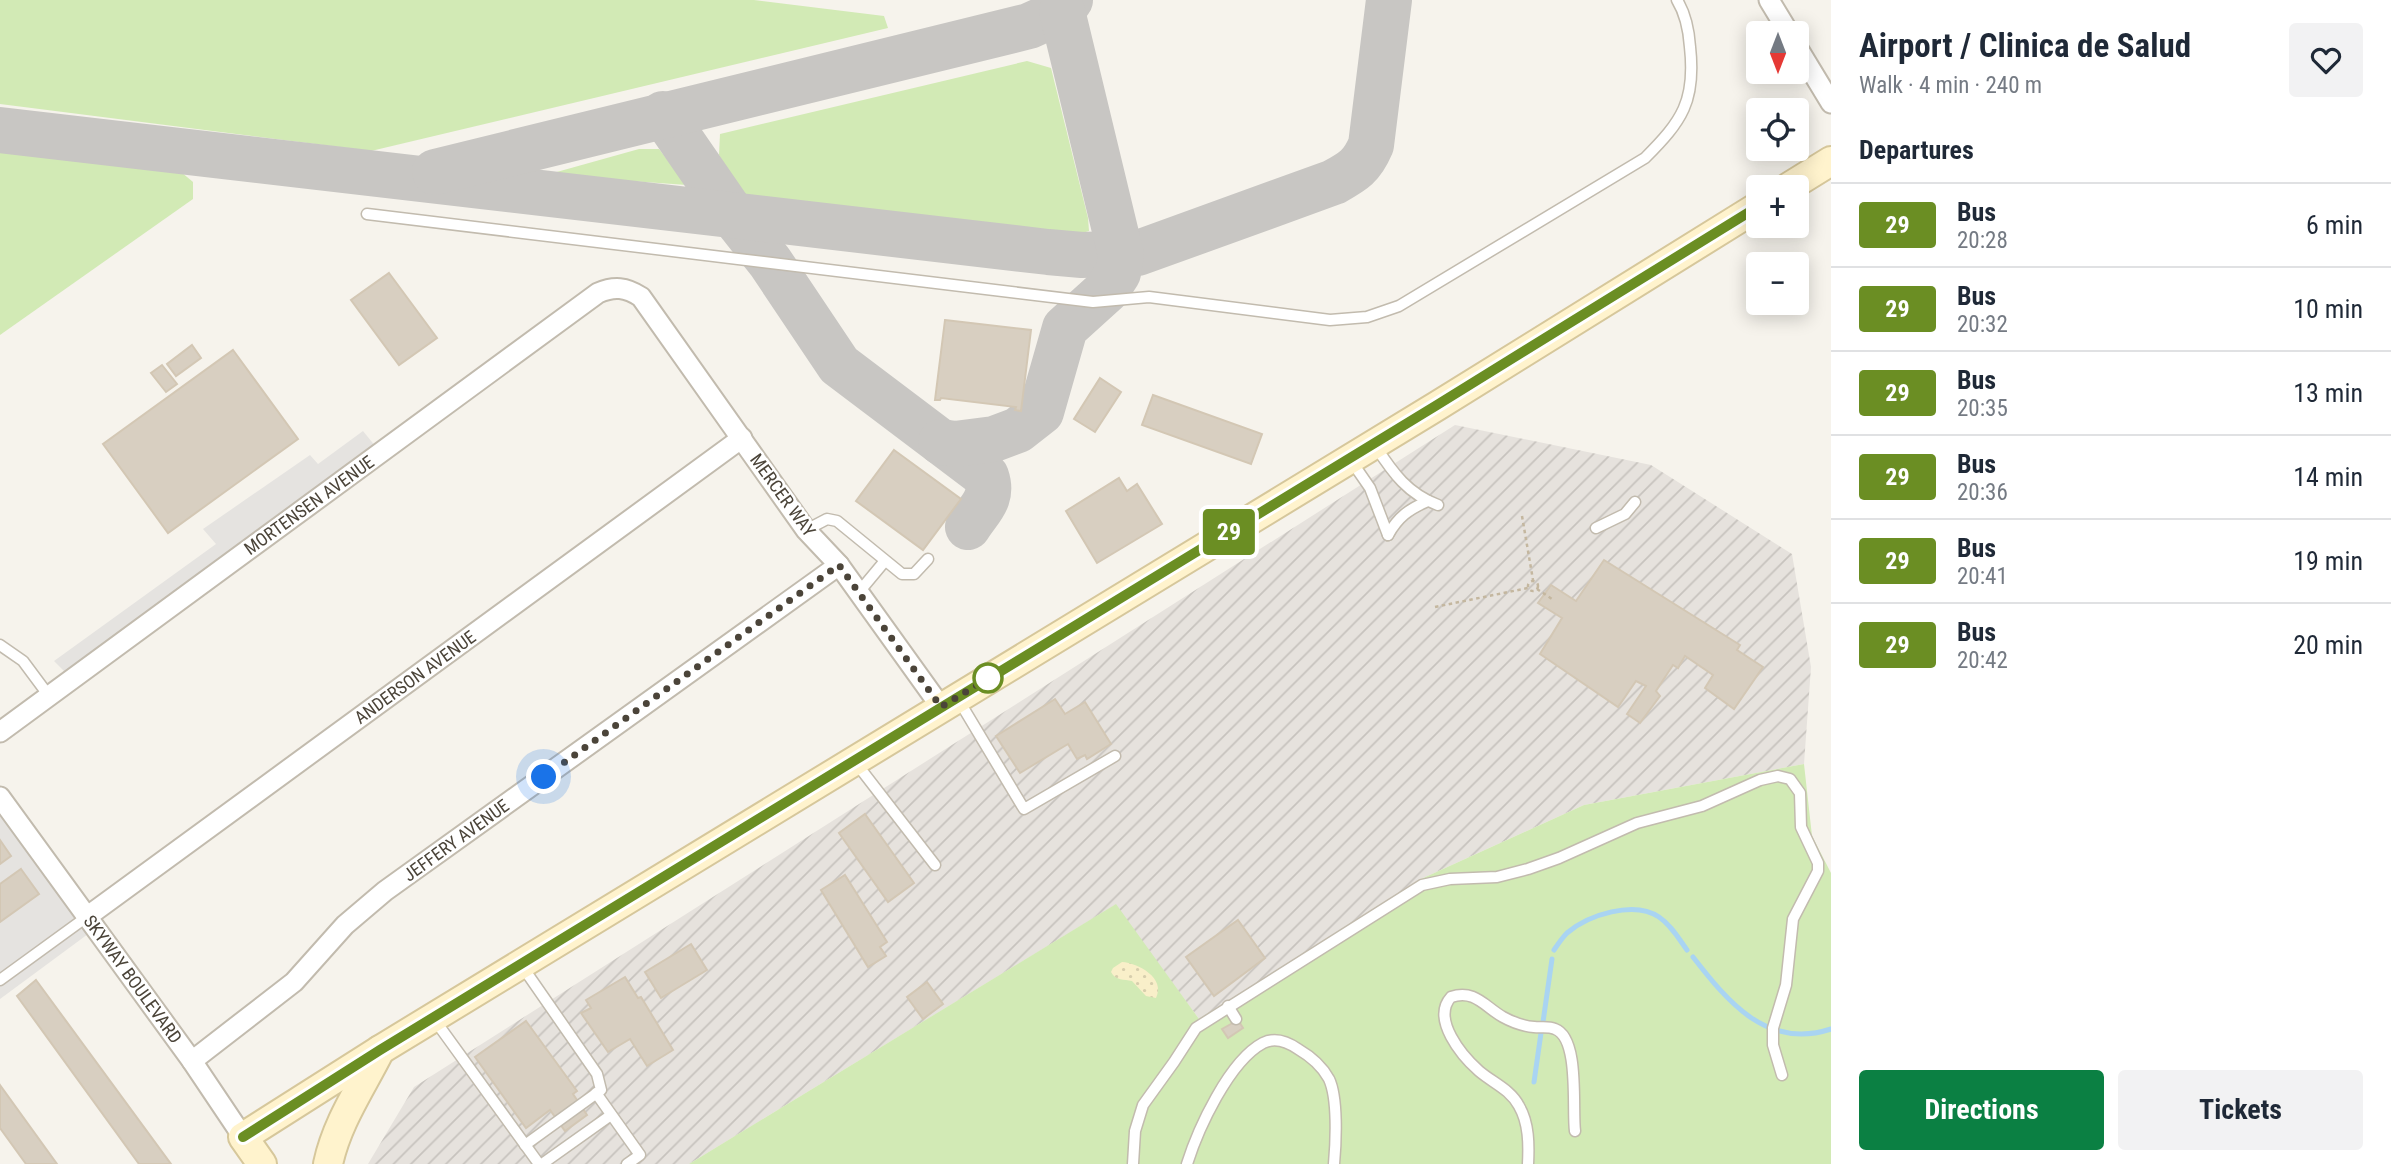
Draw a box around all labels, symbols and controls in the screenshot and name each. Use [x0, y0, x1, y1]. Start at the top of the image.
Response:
north arrow [1746, 21, 1810, 84]
map controls [1746, 21, 1809, 315]
button: heart [2289, 23, 2363, 97]
text: Airport / Clinica de Salud [1859, 26, 2191, 65]
text: Walk · 4 min · 240 m [1859, 72, 2042, 99]
button: locate [1746, 98, 1809, 161]
text: Departures [1859, 135, 1974, 165]
button: + [1746, 175, 1809, 238]
text: Bus [1957, 197, 1996, 227]
text: 6 min [2306, 210, 2363, 240]
text: 29 [1885, 211, 1910, 239]
text: 20:28 [1957, 227, 2008, 254]
button: − [1746, 252, 1809, 315]
text: Bus [1957, 281, 1996, 311]
text: 10 min [2293, 294, 2363, 324]
text: 29 [1885, 295, 1910, 323]
text: 20:32 [1957, 311, 2008, 338]
text: Bus [1957, 365, 1996, 395]
text: 13 min [2293, 378, 2363, 408]
text: 29 [1885, 379, 1910, 407]
text: 20:35 [1957, 395, 2008, 422]
street label: MERCER WAY [746, 449, 820, 541]
text: Bus [1957, 449, 1996, 479]
street label: MORTENSEN AVENUE [240, 451, 378, 559]
text: 14 min [2293, 462, 2363, 492]
text: 29 [1885, 463, 1910, 491]
text: 20:36 [1957, 479, 2008, 506]
line badge: 29 [1198, 509, 1260, 555]
text: 29 [1217, 518, 1241, 546]
text: Bus [1957, 533, 1996, 563]
text: 19 min [2293, 546, 2363, 576]
text: 29 [1885, 547, 1910, 575]
text: 20:41 [1957, 563, 2008, 590]
text: Bus [1957, 617, 1996, 647]
street label: ANDERSON AVENUE [350, 626, 480, 728]
text: 20 min [2293, 630, 2363, 660]
text: 29 [1885, 631, 1910, 659]
text: 20:42 [1957, 647, 2008, 674]
unlabelled marker [973, 663, 1003, 693]
your location [526, 759, 561, 794]
street label: JEFFERY AVENUE [399, 795, 513, 885]
street label: SKYWAY BOULEVARD [80, 911, 186, 1047]
button: Directions [1859, 1070, 2104, 1150]
button: Tickets [2118, 1070, 2363, 1150]

